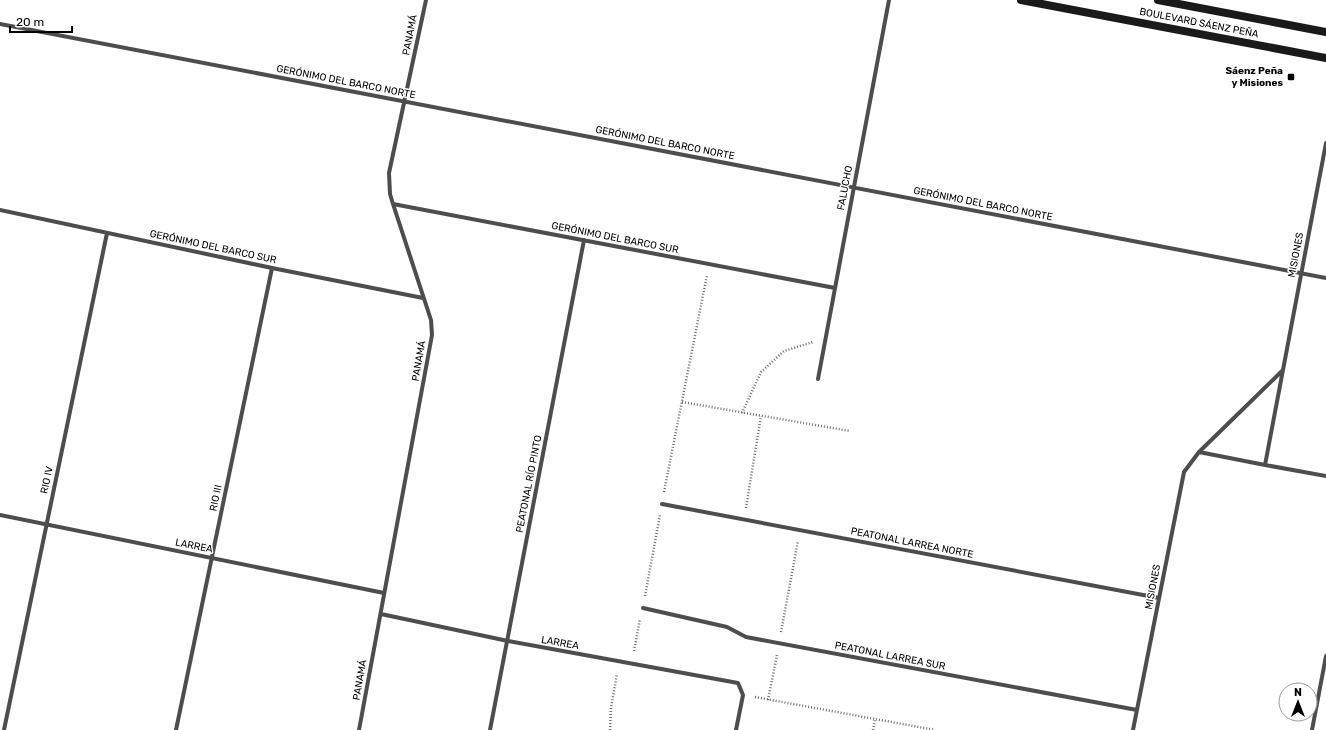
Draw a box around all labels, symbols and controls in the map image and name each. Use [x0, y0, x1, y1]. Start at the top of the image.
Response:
street label: BOULEVARD SÁENZ PEÑA [1138, 6, 1260, 41]
scale bar [10, 8, 72, 34]
street label: PANAMÁ [400, 13, 420, 56]
text: 20 m [16, 15, 44, 29]
street label: GERÓNIMO DEL BARCO NORTE [275, 63, 417, 101]
place label: Sáenz Peña y Misiones [1225, 65, 1283, 89]
marker: Sáenz Peña y Misiones [1286, 72, 1296, 82]
street label: GERÓNIMO DEL BARCO NORTE [594, 124, 736, 162]
street label: FALUCHO [835, 164, 855, 211]
street label: GERÓNIMO DEL BARCO NORTE [912, 185, 1054, 223]
street label: GERÓNIMO DEL BARCO SUR [550, 220, 680, 256]
street label: GERÓNIMO DEL BARCO SUR [149, 228, 278, 266]
street label: MISIONES [1286, 231, 1306, 279]
street label: PANAMÁ [410, 339, 429, 382]
street label: PEATONAL RÍO PINTO [514, 434, 544, 534]
street label: RIO IV [38, 465, 56, 495]
street label: RIO III [207, 484, 225, 512]
street label: PEATONAL LARREA NORTE [850, 525, 974, 561]
street label: LARREA [174, 536, 214, 556]
street label: MISIONES [1143, 563, 1163, 611]
street label: LARREA [540, 634, 580, 652]
street label: PEATONAL LARREA SUR [834, 639, 947, 673]
street label: PANAMÁ [351, 658, 370, 701]
north arrow [1278, 682, 1318, 722]
text: N [1294, 686, 1302, 699]

